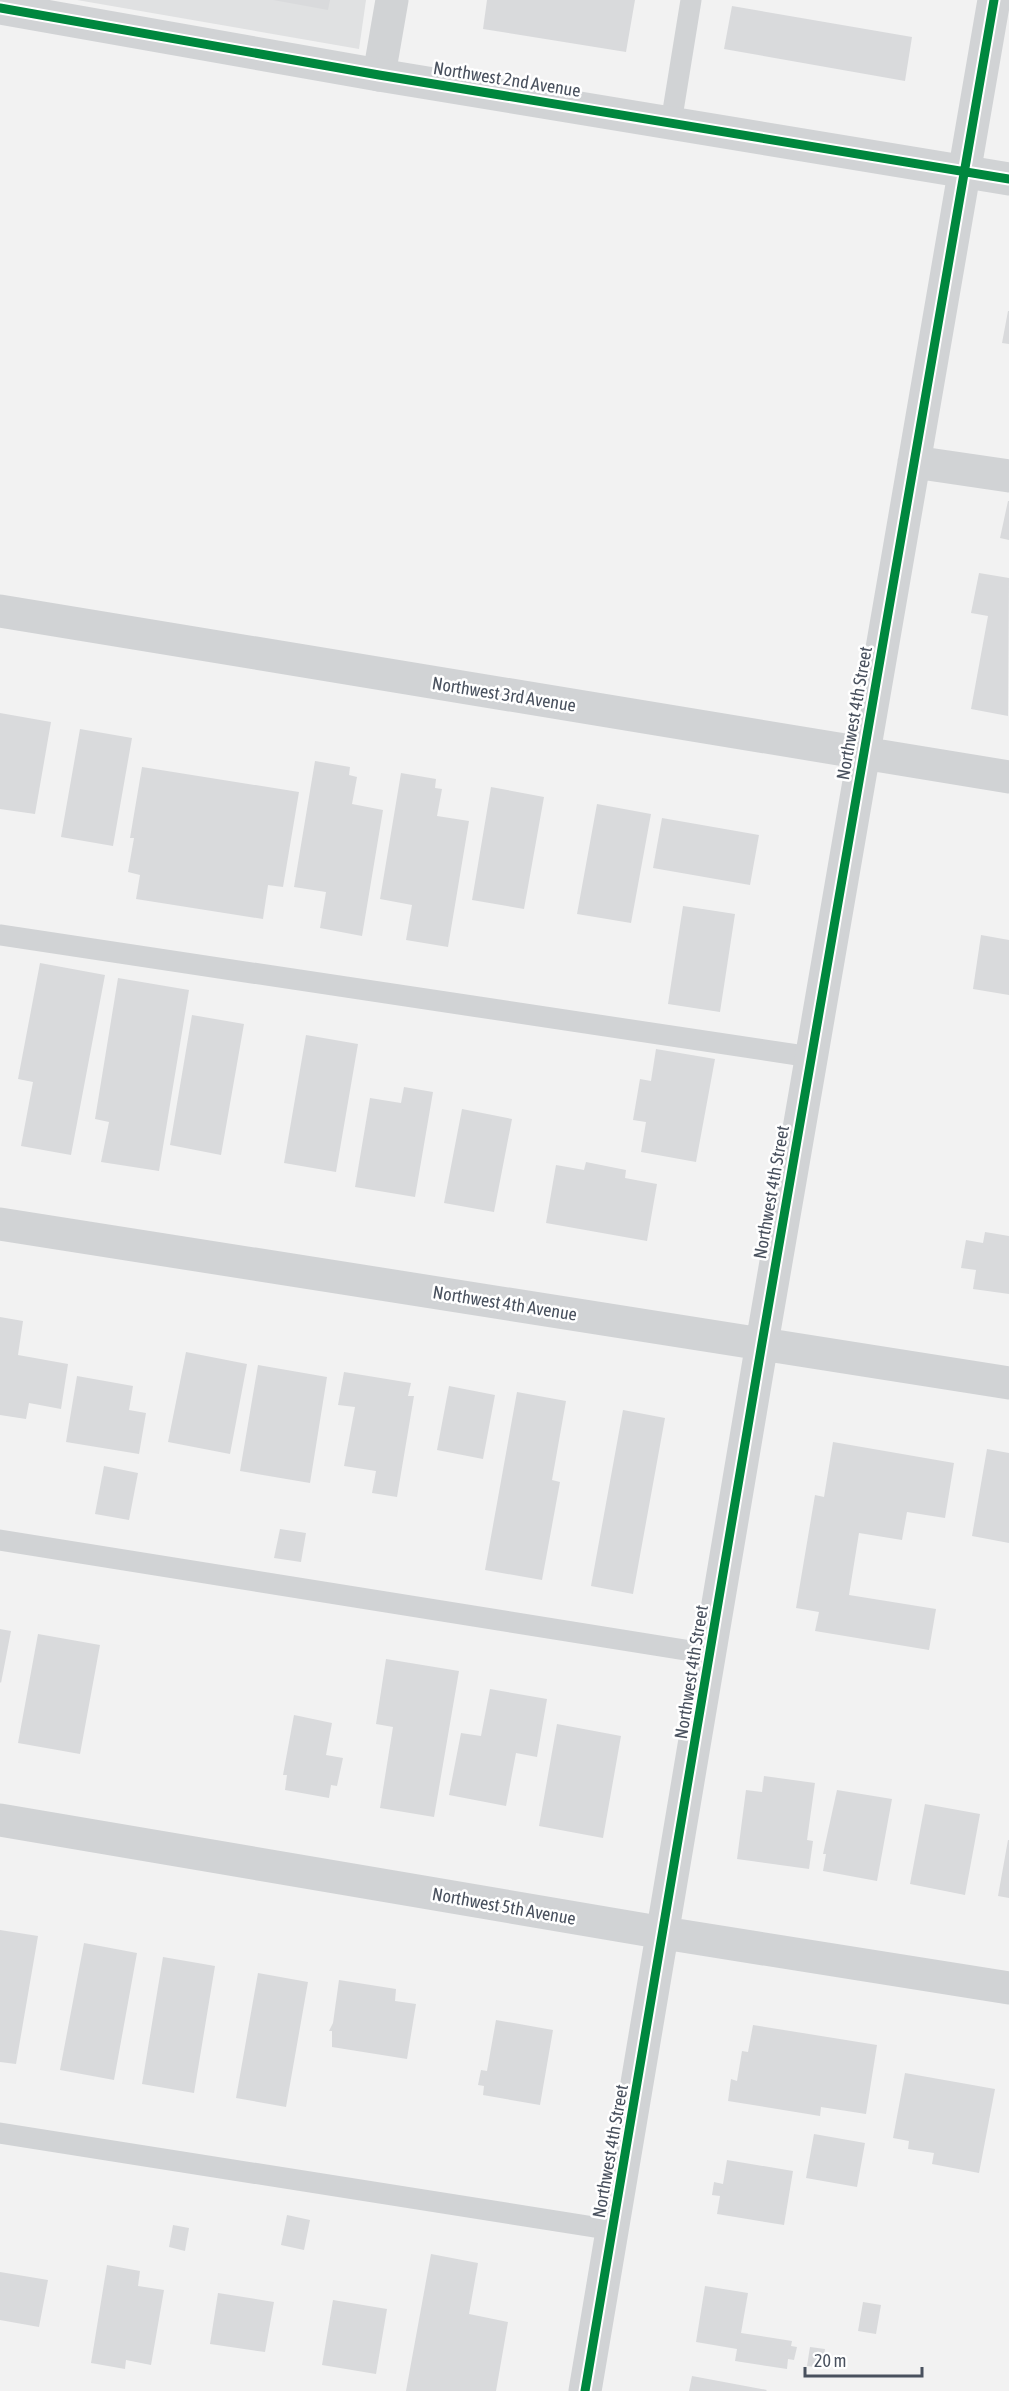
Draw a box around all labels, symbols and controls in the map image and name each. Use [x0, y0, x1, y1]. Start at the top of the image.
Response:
street label: Northwest 2nd Avenue [432, 57, 582, 101]
street label: Northwest 4th Street [832, 645, 876, 781]
street label: Northwest 3rd Avenue [431, 672, 577, 716]
street label: Northwest 4th Street [749, 1124, 793, 1260]
street label: Northwest 4th Avenue [431, 1281, 579, 1325]
street label: Northwest 4th Street [670, 1604, 712, 1740]
street label: Northwest 5th Avenue [431, 1883, 577, 1929]
street label: Northwest 4th Street [588, 2083, 632, 2219]
scale bar [805, 2340, 922, 2378]
text: 20 m [814, 2350, 846, 2371]

